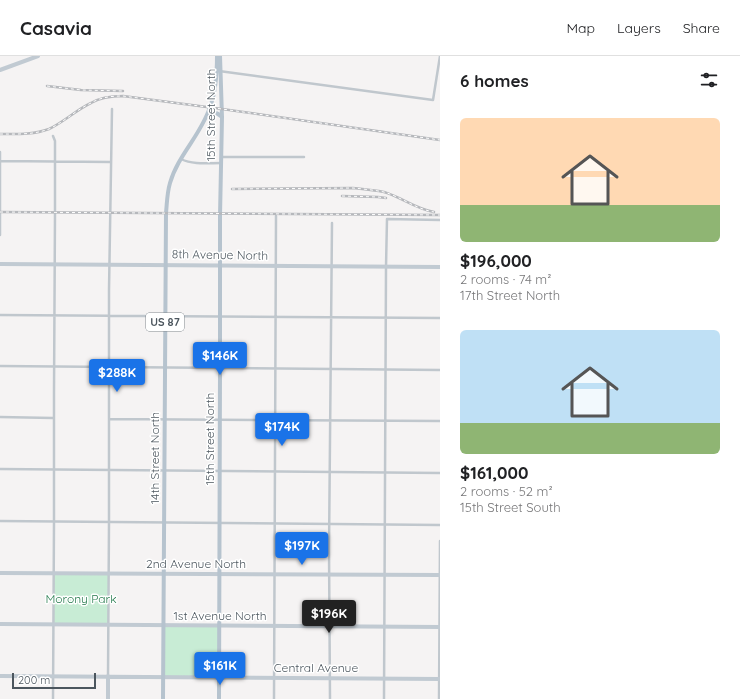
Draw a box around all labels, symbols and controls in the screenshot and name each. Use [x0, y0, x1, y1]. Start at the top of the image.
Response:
text: Casavia [20, 16, 92, 40]
text: Map [566, 19, 595, 37]
text: Layers [617, 19, 661, 37]
text: Share [683, 19, 720, 37]
street label: 15th Street North [203, 69, 218, 161]
icon: filters [698, 69, 720, 91]
text: 6 homes [460, 70, 529, 91]
icon: home [554, 144, 626, 216]
street label: 8th Avenue North [172, 246, 268, 263]
text: $196,000 [460, 250, 532, 271]
text: 2 rooms · 74 m² [460, 271, 551, 287]
text: 17th Street North [460, 287, 560, 303]
road number: US 87 [146, 313, 184, 331]
pin: $146K [192, 342, 248, 376]
text: $146K [202, 347, 238, 363]
icon: home [554, 356, 626, 428]
pin: $288K [89, 359, 145, 393]
text: $288K [98, 364, 136, 380]
street label: 15th Street North [202, 393, 217, 485]
street label: 14th Street North [147, 412, 162, 504]
pin: $174K [254, 413, 310, 447]
text: $174K [264, 418, 300, 434]
text: $161,000 [460, 462, 528, 483]
text: 2 rooms · 52 m² [460, 483, 553, 499]
text: 15th Street South [460, 499, 561, 515]
pin: $197K [274, 532, 330, 566]
text: $197K [284, 537, 320, 553]
street label: 2nd Avenue North [146, 556, 246, 571]
park label: Morony Park [45, 591, 117, 606]
pin: $196K [301, 600, 357, 634]
text: $196K [311, 605, 347, 621]
street label: 1st Avenue North [173, 608, 267, 623]
pin: $161K [192, 652, 248, 686]
text: $161K [203, 657, 237, 673]
street label: Central Avenue [274, 660, 358, 675]
scale bar [12, 671, 96, 690]
text: 200 m [18, 673, 50, 687]

